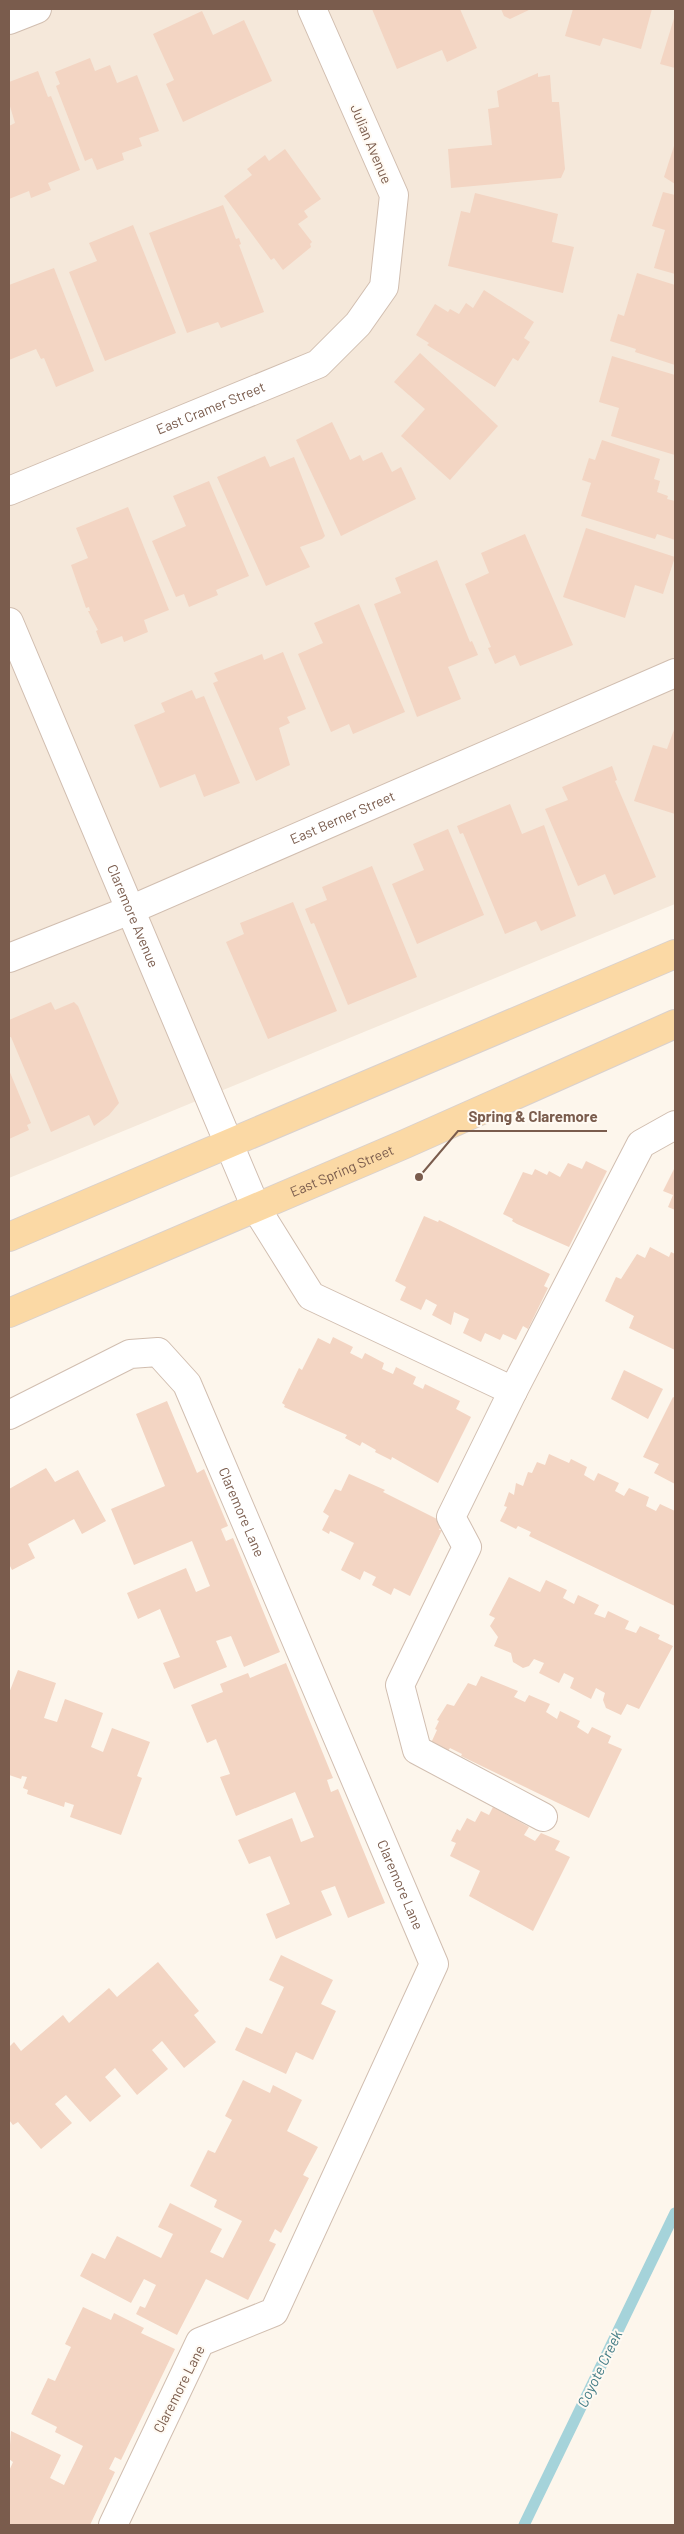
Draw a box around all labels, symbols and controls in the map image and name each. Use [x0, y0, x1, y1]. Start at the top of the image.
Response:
street label: Julian Avenue [347, 102, 396, 186]
street label: East Cramer Street [153, 378, 267, 438]
street label: East Berner Street [287, 787, 397, 847]
street label: Claremore Avenue [104, 862, 163, 970]
callout: Spring & Claremore [458, 1101, 607, 1131]
text: Spring & Claremore [468, 1107, 598, 1125]
street label: East Spring Street [287, 1141, 396, 1200]
street label: Claremore Lane [215, 1464, 269, 1559]
street label: Claremore Lane [374, 1837, 427, 1932]
water label: Coyote Creek [573, 2327, 626, 2410]
street label: Claremore Lane [149, 2342, 208, 2435]

